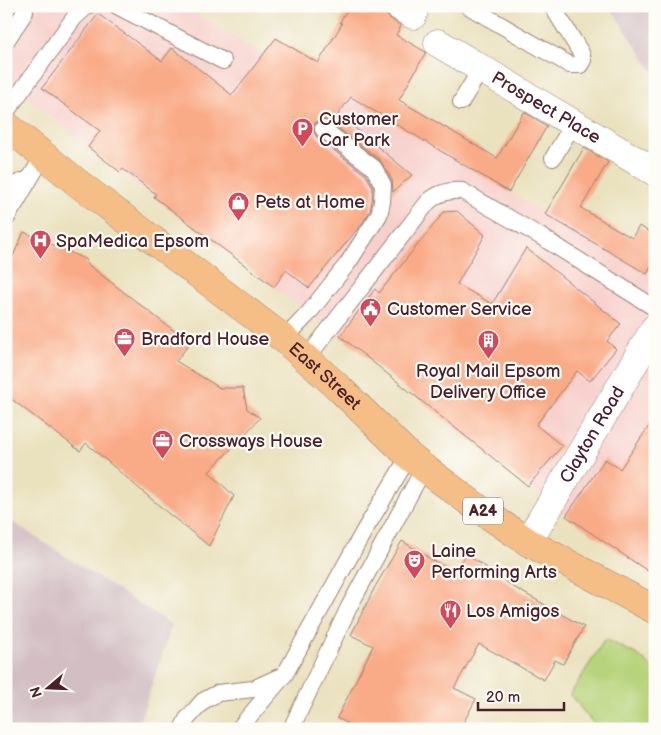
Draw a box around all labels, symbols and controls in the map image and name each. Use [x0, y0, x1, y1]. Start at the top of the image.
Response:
street label: Prospect Place [488, 67, 605, 148]
place label: Customer Car Park [319, 109, 399, 151]
parking icon: Customer Car Park [291, 117, 315, 148]
shop icon: Pets at Home [227, 190, 251, 221]
place label: Pets at Home [255, 192, 365, 213]
hospital icon: SpaMedica Epsom [28, 229, 52, 260]
place label: SpaMedica Epsom [56, 231, 209, 252]
public building icon: Customer Service [359, 297, 383, 328]
place label: Customer Service [387, 299, 532, 320]
office icon: Bradford House [113, 327, 137, 358]
place label: Bradford House [141, 329, 270, 350]
building icon: Royal Mail Epsom Delivery Office [476, 329, 500, 360]
street label: East Street [284, 338, 366, 414]
place label: Royal Mail Epsom Delivery Office [416, 361, 560, 403]
street label: Clayton Road [555, 382, 629, 487]
office icon: Crossways House [151, 429, 175, 460]
place label: Crossways House [179, 431, 323, 452]
road number: A24 [463, 498, 503, 524]
place label: Laine Performing Arts [431, 541, 557, 583]
theatre icon: Laine Performing Arts [403, 549, 427, 580]
restaurant icon: Los Amigos [438, 599, 462, 630]
place label: Los Amigos [466, 601, 560, 622]
north arrow [22, 662, 72, 712]
scale bar [478, 680, 565, 712]
text: N [26, 684, 46, 700]
text: 20 m [486, 688, 520, 707]

